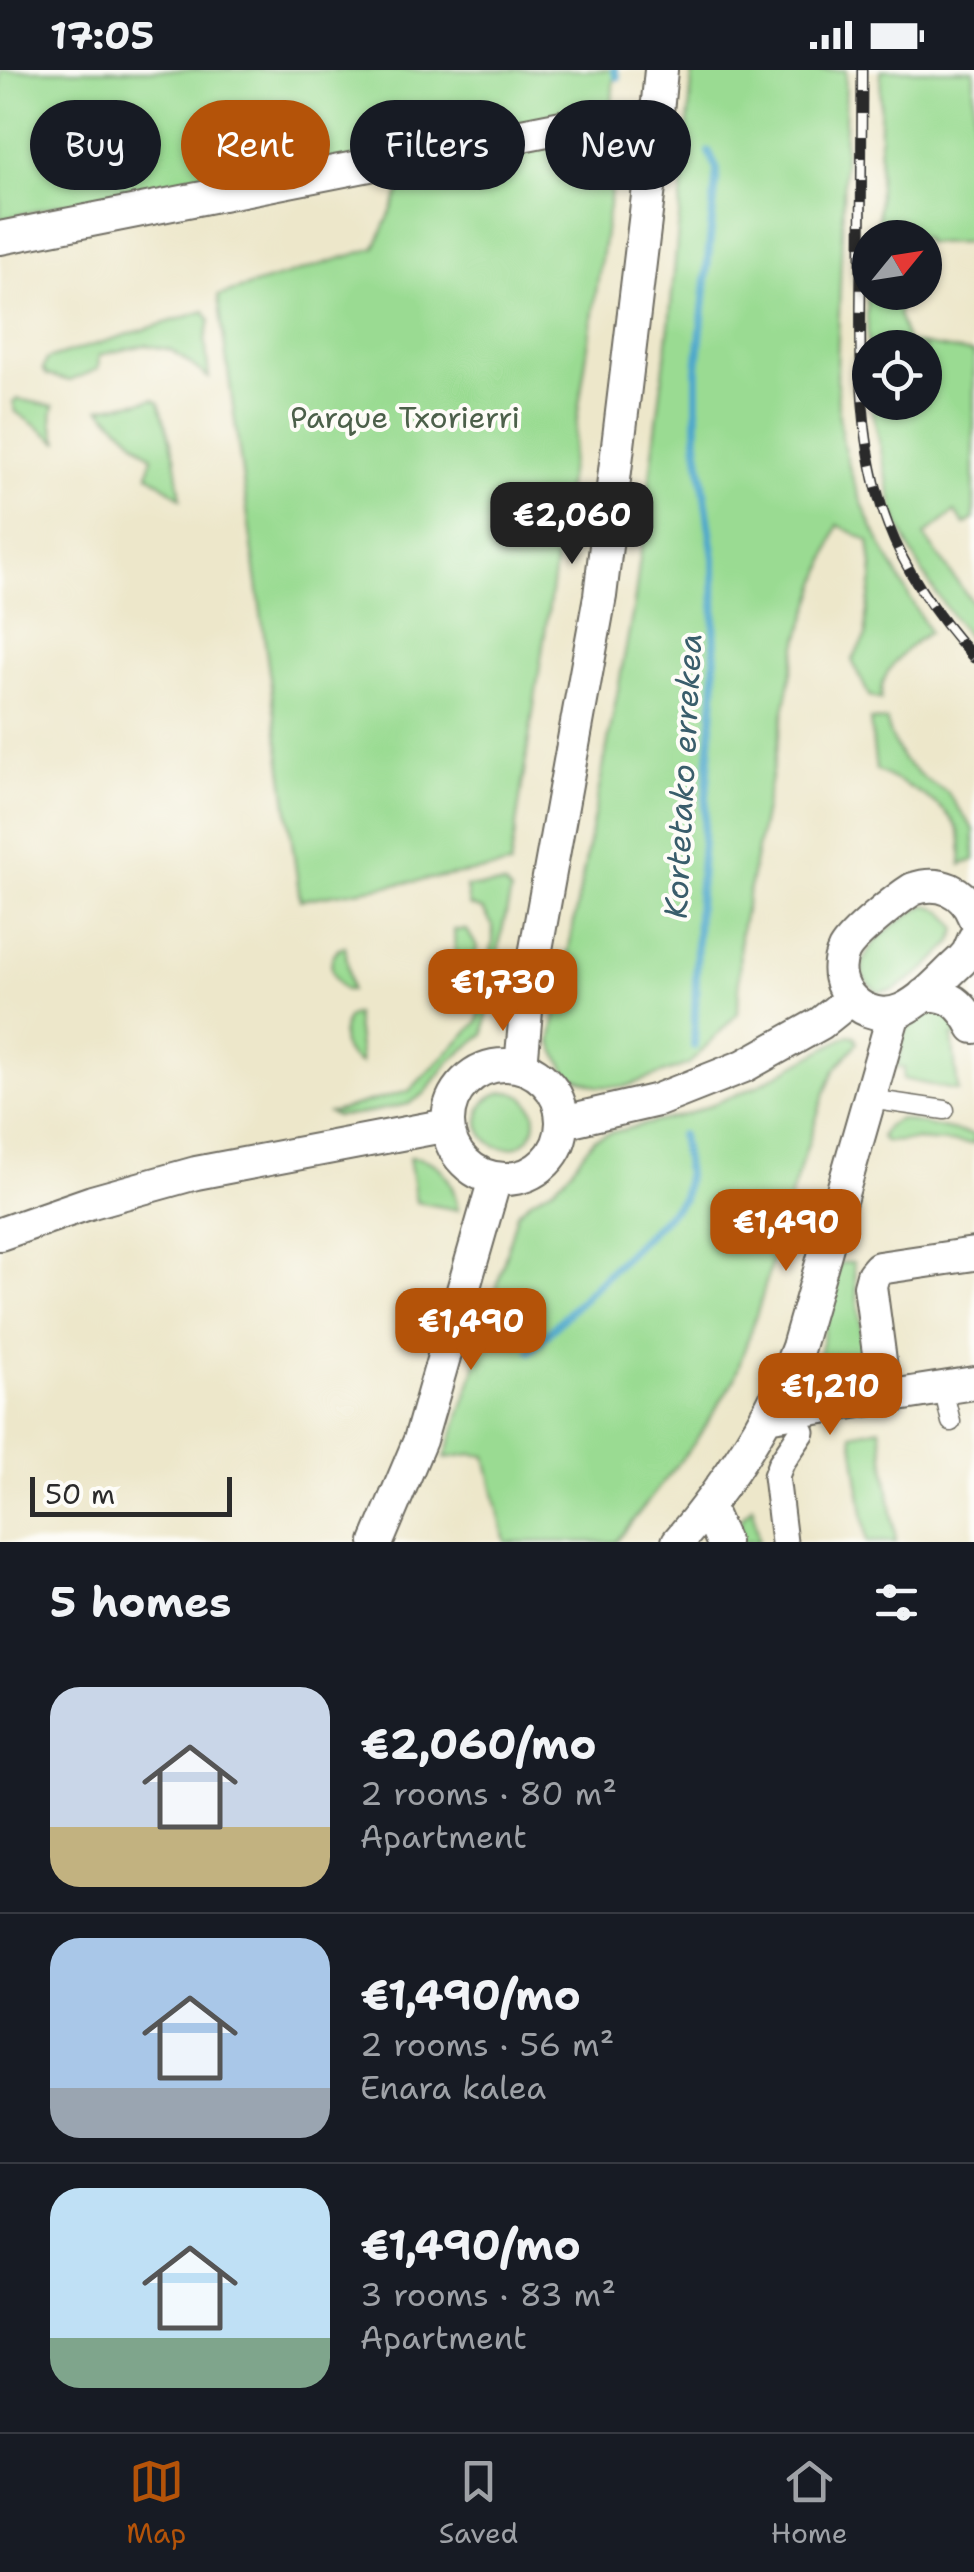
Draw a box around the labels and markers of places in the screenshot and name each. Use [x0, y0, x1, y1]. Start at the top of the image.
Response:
pin: €2,060 [491, 482, 653, 567]
pin: €1,730 [422, 949, 584, 1034]
pin: €1,490 [705, 1189, 867, 1274]
pin: €1,490 [390, 1288, 552, 1373]
pin: €1,210 [749, 1353, 911, 1438]

